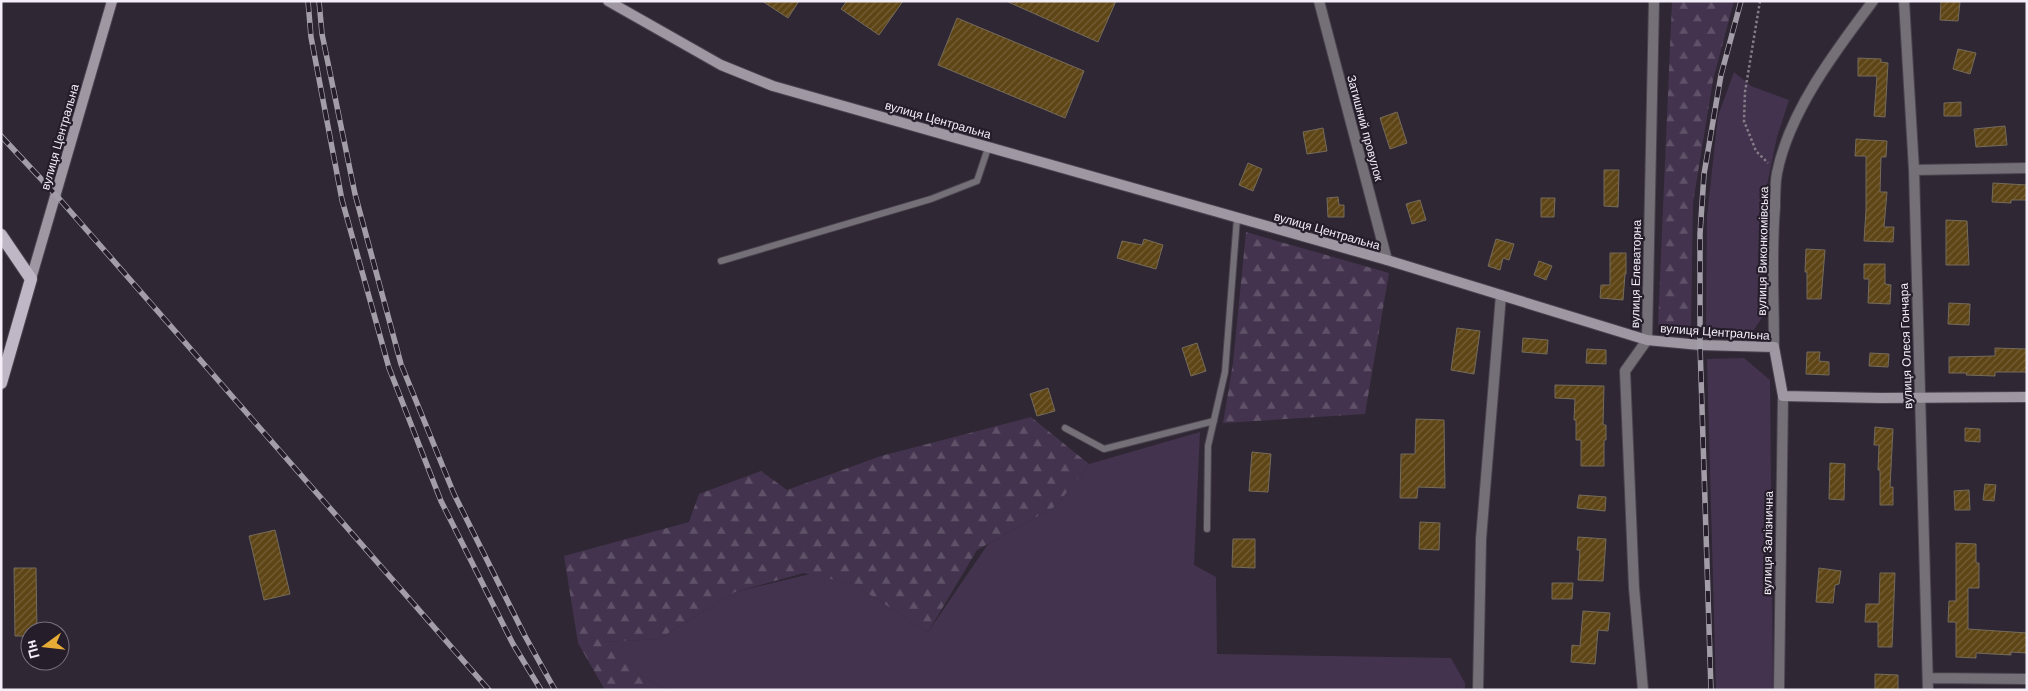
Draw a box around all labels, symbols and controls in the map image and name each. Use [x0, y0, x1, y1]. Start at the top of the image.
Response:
street label: Затишний провулок [1343, 73, 1387, 184]
street label: вулиця Центральна [37, 82, 83, 192]
street label: вулиця Центральна [883, 97, 993, 143]
street label: вулиця Виконкомівська [1754, 186, 1772, 316]
street label: вулиця Центральна [1272, 208, 1382, 254]
street label: вулиця Елеваторна [1627, 219, 1645, 328]
street label: вулиця Олеся Гончара [1896, 282, 1916, 409]
street label: вулиця Центральна [1660, 320, 1771, 344]
street label: вулиця Залізнична [1759, 490, 1777, 595]
north arrow [20, 621, 70, 671]
text: Пн [21, 638, 44, 661]

